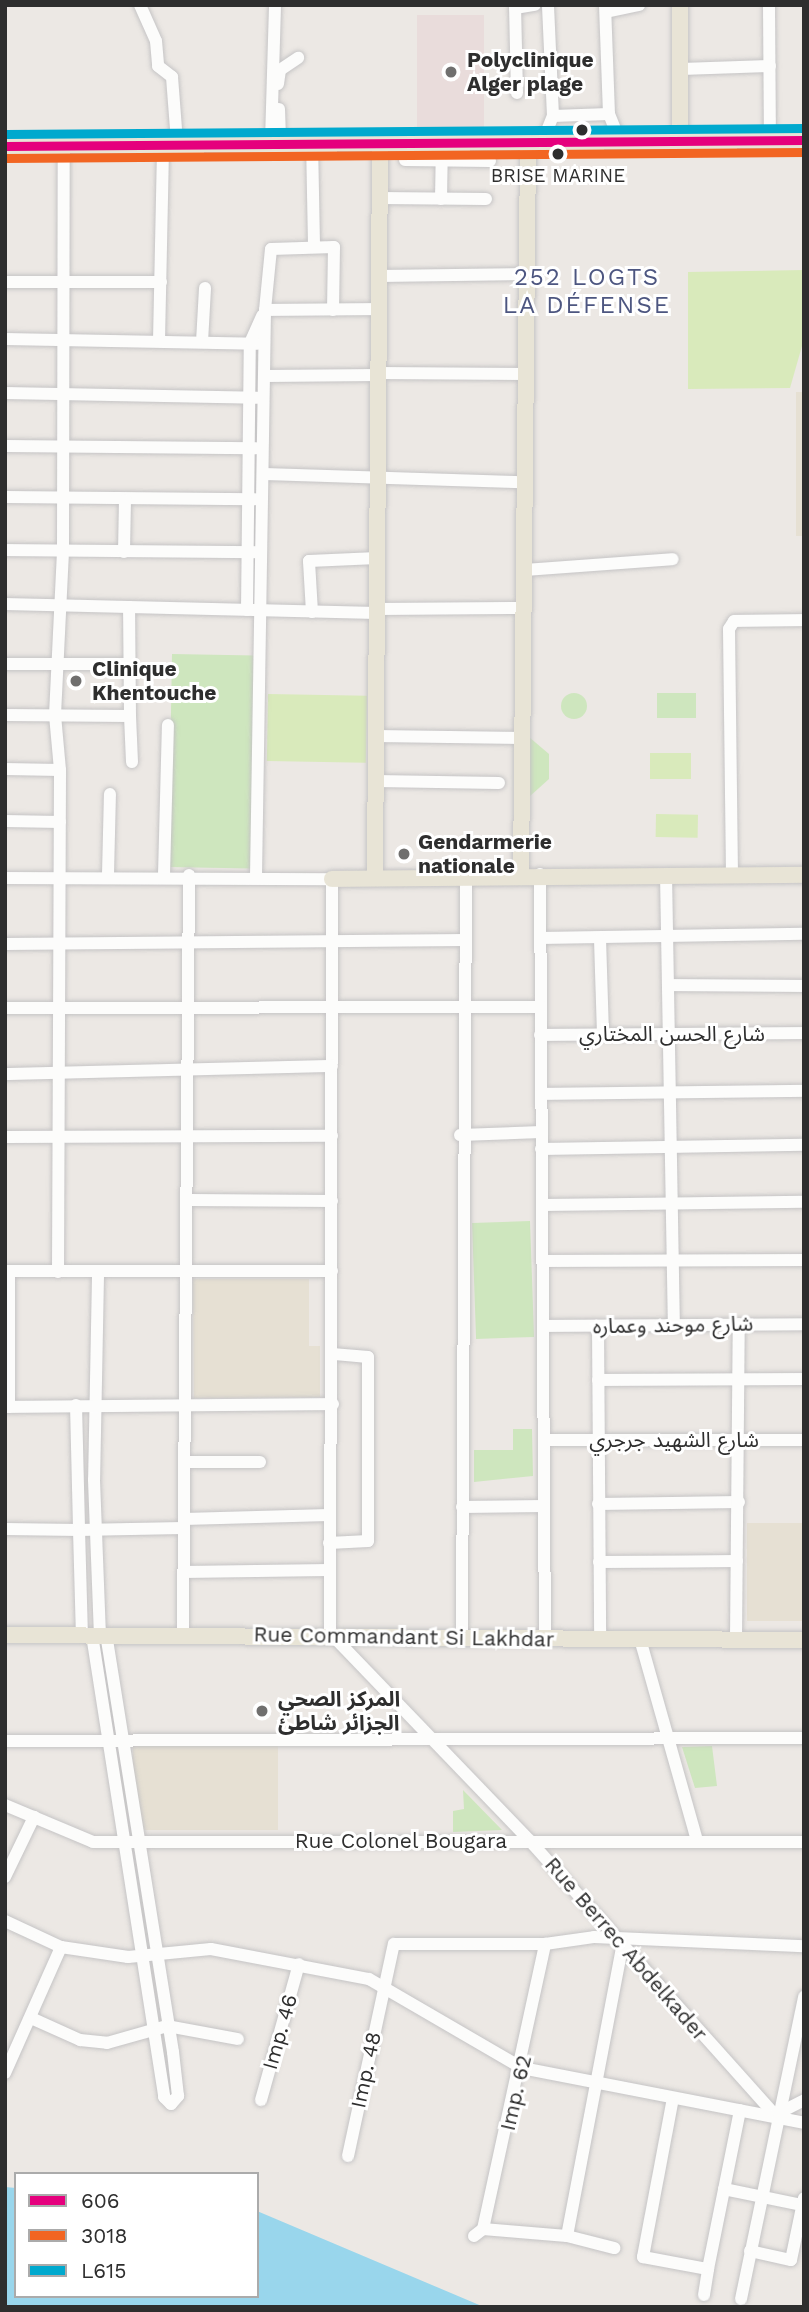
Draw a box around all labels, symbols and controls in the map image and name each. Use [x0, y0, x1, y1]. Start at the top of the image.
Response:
place label: Polyclinique Alger plage [467, 47, 594, 97]
marker: Polyclinique Alger plage [441, 62, 461, 82]
unlabelled marker [575, 123, 589, 137]
marker: BRISE MARINE [551, 147, 565, 161]
place label: BRISE MARINE [491, 165, 625, 187]
district label: 252 LOGTS LA DÉFENSE [504, 264, 670, 320]
place label: Clinique Khentouche [92, 656, 217, 706]
marker: Clinique Khentouche [66, 671, 86, 691]
place label: Gendarmerie nationale [418, 829, 552, 879]
marker: Gendarmerie nationale [396, 846, 412, 862]
street label: شارع الحسن المختاري [579, 1021, 765, 1047]
street label: شارع موحند وعماره [593, 1311, 753, 1339]
street label: شارع الشهيد جرجري [589, 1427, 759, 1453]
street label: Rue Commandant Si Lakhdar [253, 1622, 555, 1652]
place label: المركز الصحي الجزائر شاطئ [278, 1686, 400, 1736]
marker: المركز الصحي الجزائر شاطئ [252, 1701, 272, 1721]
street label: Rue Colonel Bougara [294, 1828, 508, 1854]
street label: Rue Berrec Abdelkader [539, 1852, 713, 2046]
street label: Imp. 46 [257, 1991, 303, 2073]
street label: Imp. 48 [346, 2030, 386, 2110]
street label: Imp. 62 [495, 2053, 537, 2133]
legend [14, 2172, 259, 2298]
text: 606 [81, 2188, 120, 2213]
text: 3018 [81, 2223, 127, 2248]
text: L615 [81, 2258, 127, 2283]

